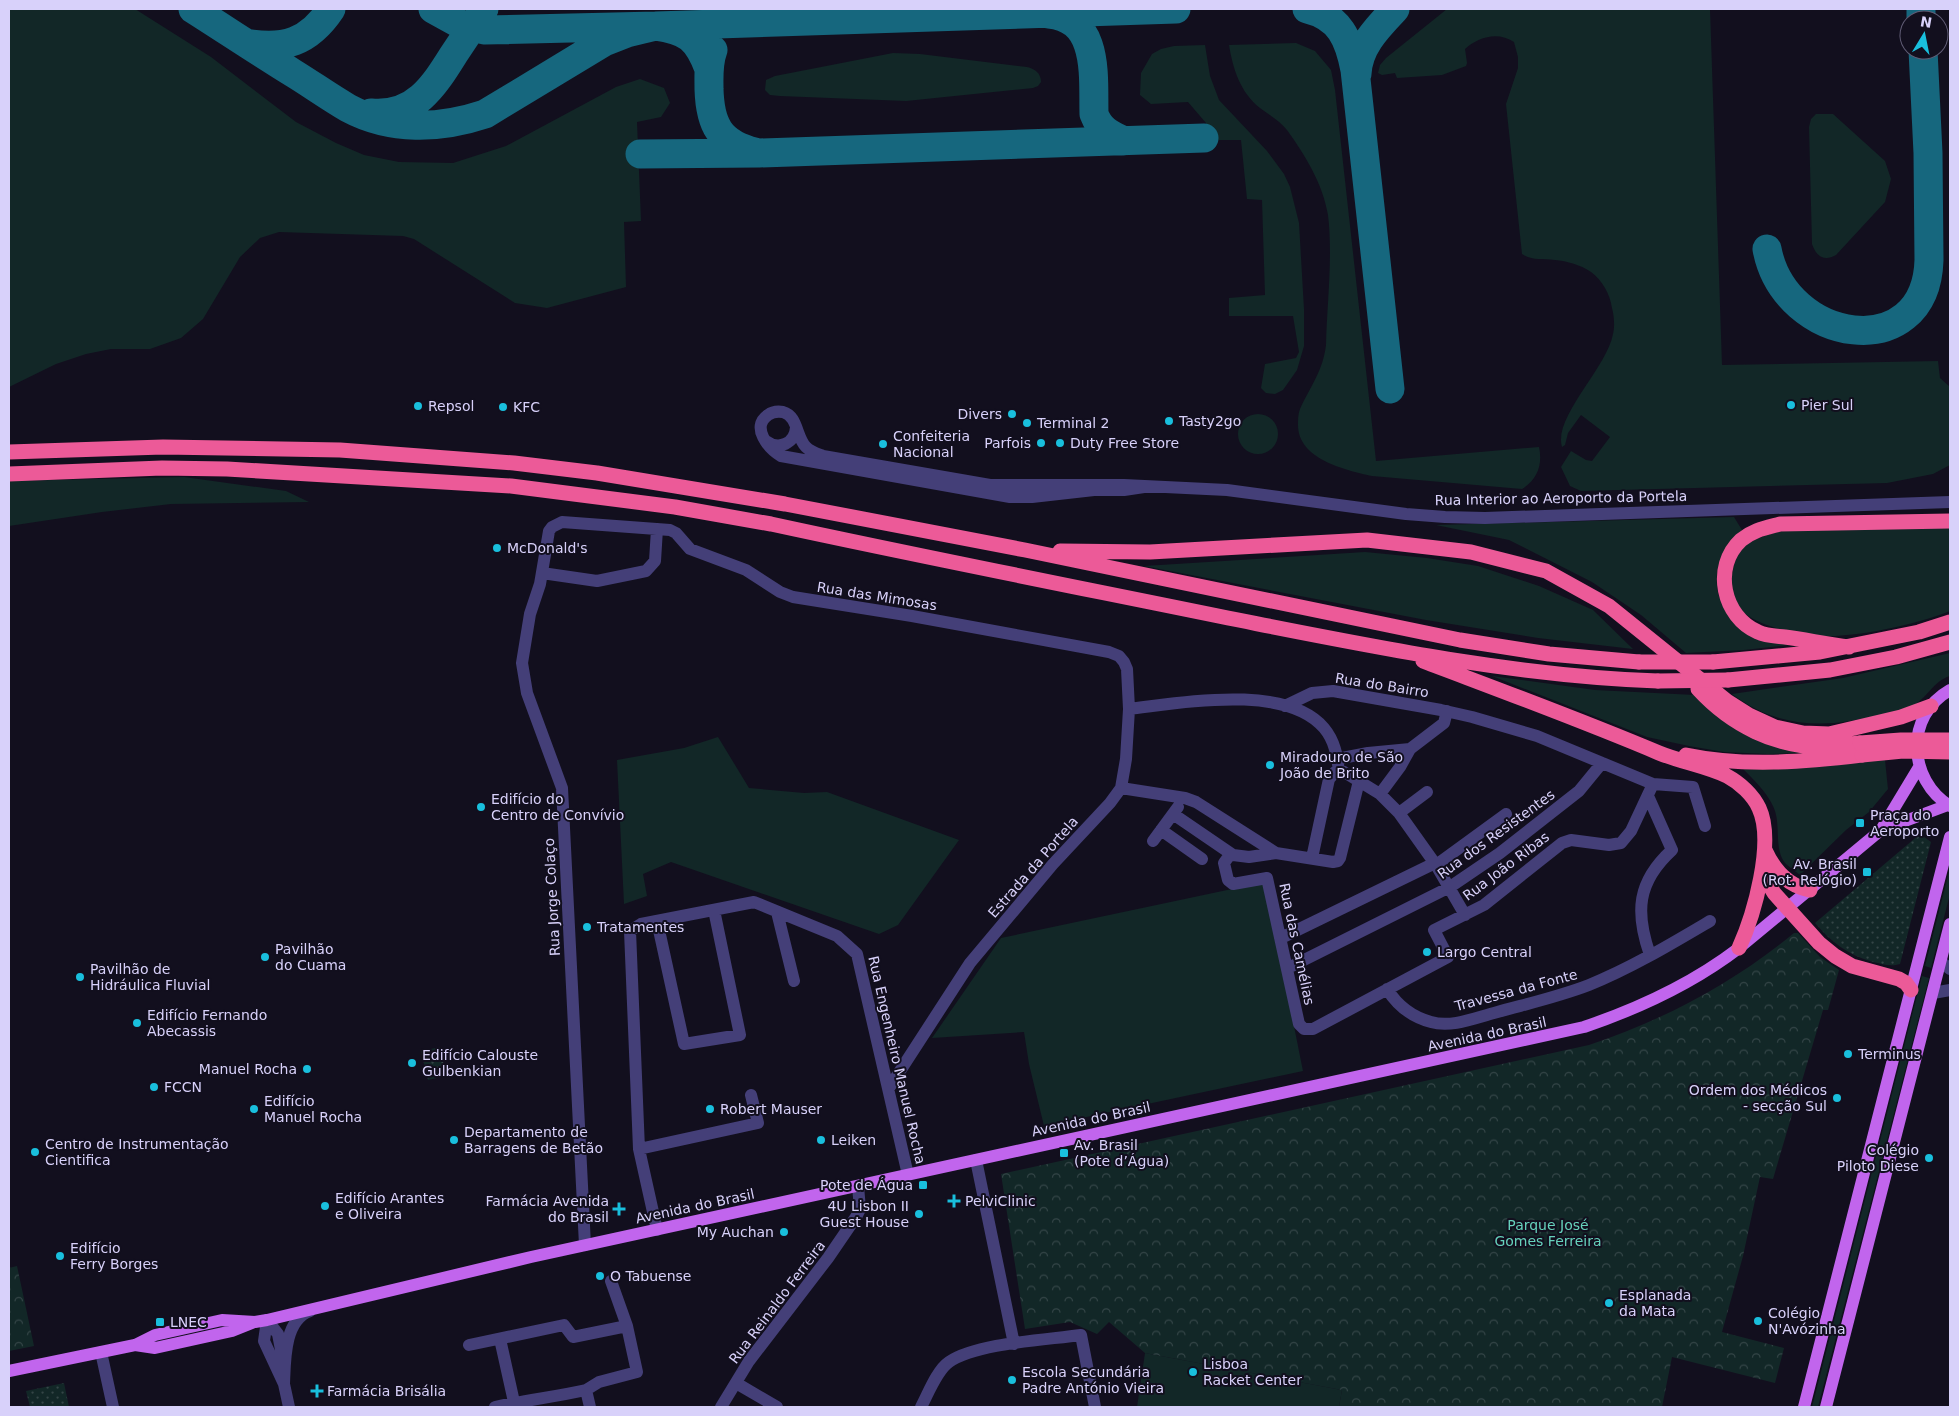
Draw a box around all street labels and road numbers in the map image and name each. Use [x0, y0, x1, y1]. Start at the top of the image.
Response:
street label: Rua Interior ao Aeroporto da Portela [1435, 488, 1687, 508]
street label: Rua das Mimosas [816, 579, 938, 613]
street label: Rua do Bairro [1334, 670, 1430, 700]
street label: Rua dos Resistentes [1434, 786, 1558, 882]
street label: Estrada da Portela [985, 813, 1081, 921]
street label: Rua João Ribas [1460, 828, 1552, 904]
street label: Rua Jorge Colaço [541, 838, 563, 956]
street label: Rua das Camélias [1276, 881, 1318, 1007]
street label: Rua Engenheiro Manuel Rocha [865, 954, 929, 1166]
street label: Travessa da Fonte [1452, 966, 1579, 1014]
street label: Avenida do Brasil [1426, 1014, 1548, 1054]
street label: Avenida do Brasil [1030, 1099, 1152, 1139]
street label: Avenida do Brasil [634, 1186, 756, 1226]
street label: Rua Reinaldo Ferreira [726, 1237, 828, 1367]

